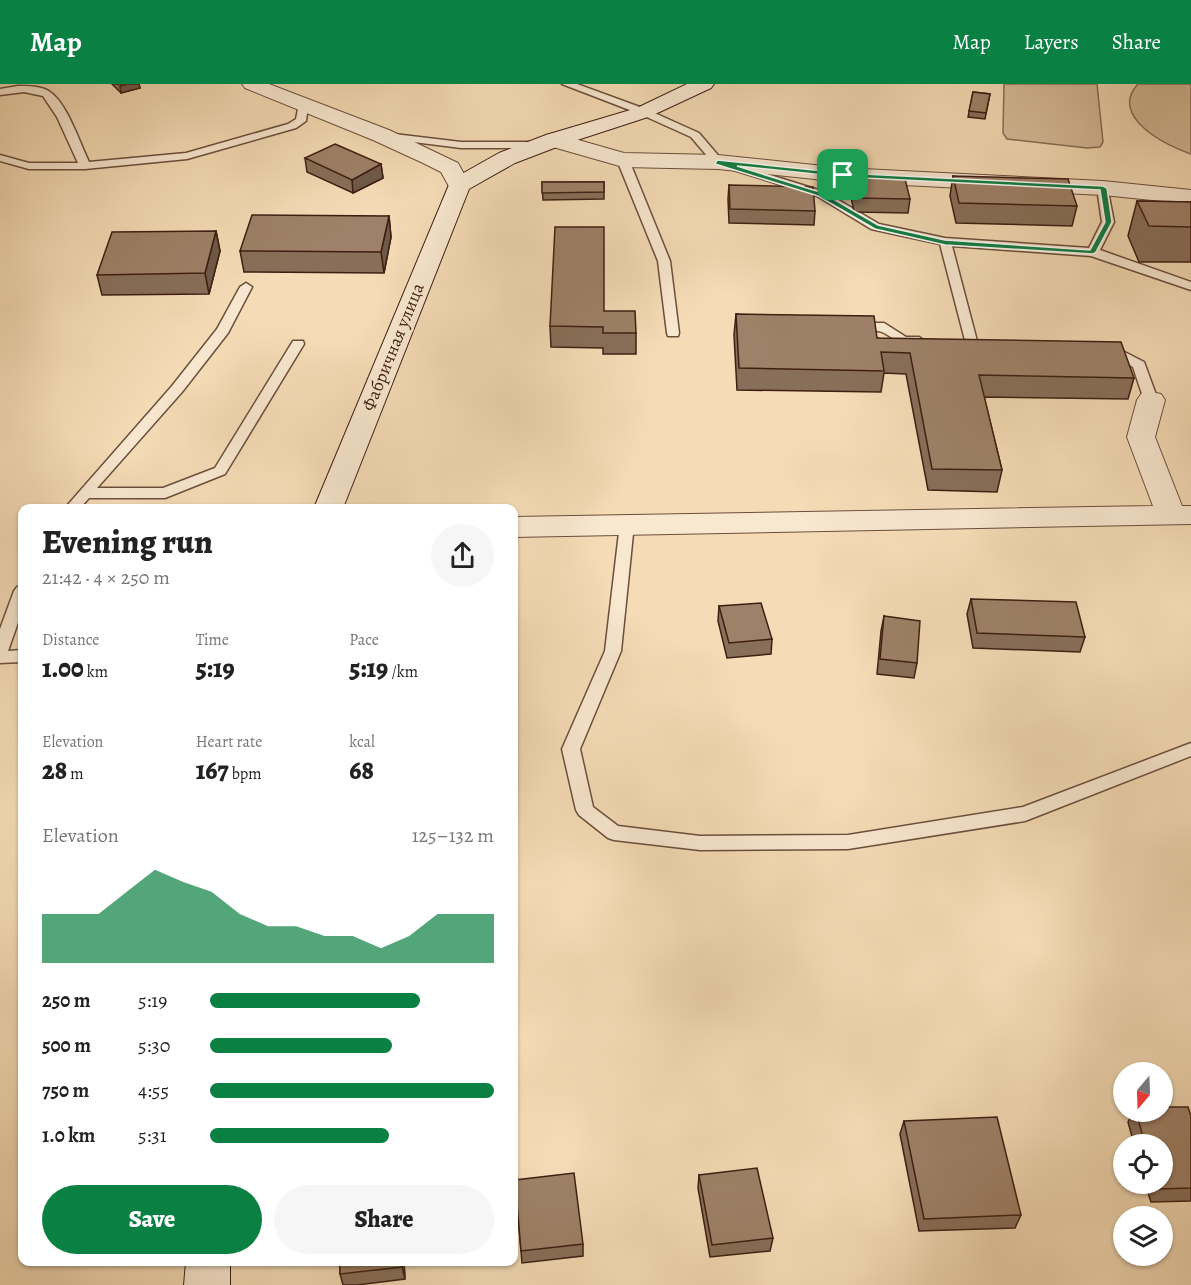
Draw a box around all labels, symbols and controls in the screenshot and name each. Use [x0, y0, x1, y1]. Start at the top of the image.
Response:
text: Map [30, 23, 82, 61]
text: Map [952, 28, 991, 56]
text: Layers [1024, 28, 1079, 56]
text: Share [1112, 28, 1161, 56]
pin [817, 149, 868, 200]
icon: arrive [826, 158, 859, 191]
street label: Фабричная улица [356, 279, 430, 415]
text: Evening run [42, 519, 213, 564]
button: share [431, 524, 494, 587]
text: 21:42 · 4 × 250 m [42, 564, 170, 591]
text: Distance [42, 629, 99, 651]
text: Time [196, 629, 229, 651]
text: Pace [349, 629, 379, 651]
text: 1.00 [42, 651, 84, 686]
text: 5:19 [196, 651, 235, 686]
text: 5:19 [349, 651, 388, 686]
text: km [84, 661, 108, 683]
text: /km [388, 661, 418, 683]
text: Elevation [42, 731, 103, 753]
text: Heart rate [196, 731, 262, 753]
text: kcal [349, 731, 375, 753]
text: 28 [42, 753, 67, 788]
text: 167 [196, 753, 229, 788]
text: 68 [349, 753, 374, 788]
text: m [67, 763, 84, 785]
text: bpm [229, 763, 262, 785]
text: Elevation [42, 822, 119, 849]
text: 125–132 m [412, 822, 494, 849]
text: 250 m [42, 987, 91, 1014]
text: 5:19 [138, 987, 167, 1014]
text: 500 m [42, 1032, 91, 1059]
text: 5:30 [138, 1032, 170, 1059]
north arrow [1113, 1062, 1173, 1122]
map controls [1113, 1062, 1173, 1266]
text: 750 m [42, 1077, 89, 1104]
text: 4:55 [138, 1077, 169, 1104]
text: 1.0 km [42, 1122, 95, 1149]
text: 5:31 [138, 1122, 167, 1149]
button: locate [1113, 1134, 1173, 1194]
button: Save [42, 1185, 262, 1254]
button: Share [274, 1185, 494, 1254]
button: layers [1113, 1206, 1173, 1266]

